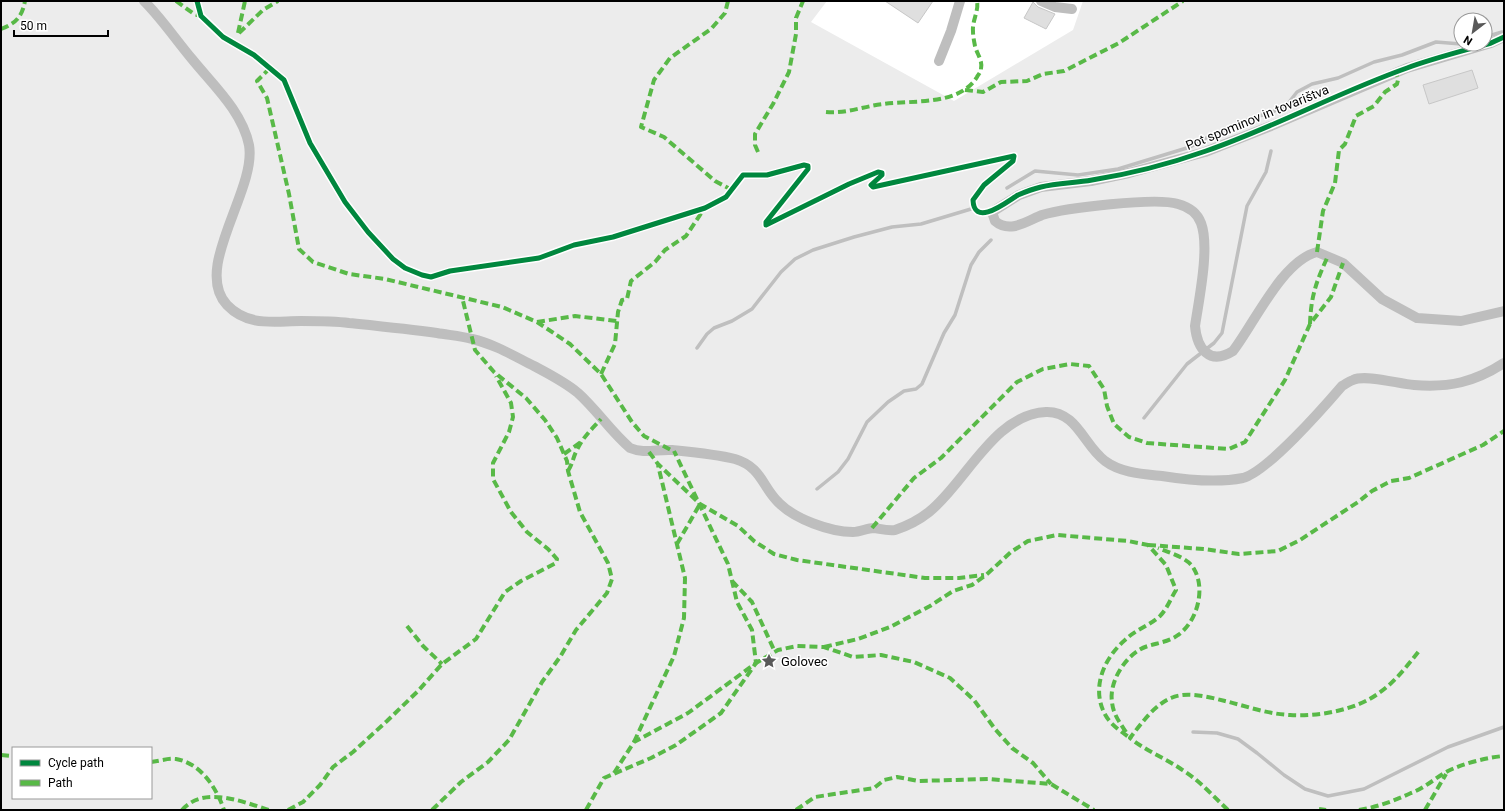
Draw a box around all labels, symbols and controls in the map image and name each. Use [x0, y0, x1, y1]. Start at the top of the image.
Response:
scale bar [14, 12, 108, 38]
north arrow [1453, 12, 1493, 52]
text: 50 m [20, 19, 47, 33]
text: N [1461, 32, 1475, 48]
street label: Pot spominov in tovarištva [1183, 82, 1331, 153]
place icon: Golovec [760, 652, 778, 670]
place label: Golovec [781, 654, 828, 669]
legend [12, 747, 152, 799]
text: Cycle path [48, 756, 104, 770]
text: Path [48, 776, 73, 790]

